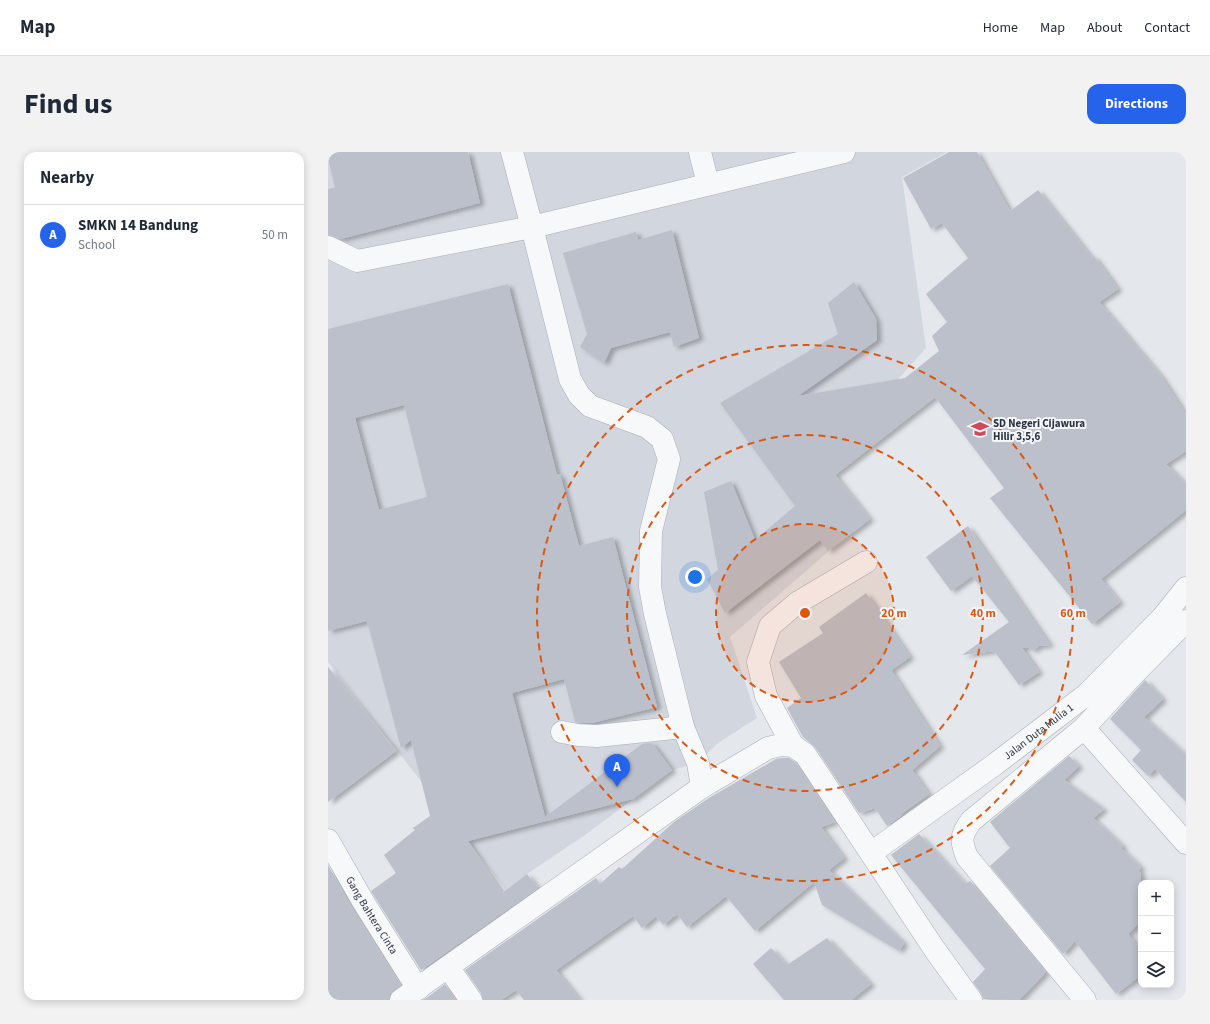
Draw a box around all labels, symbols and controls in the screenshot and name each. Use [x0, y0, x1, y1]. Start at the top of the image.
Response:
text: Map [20, 14, 55, 41]
text: Home [983, 18, 1018, 38]
text: Map [1040, 18, 1065, 38]
text: About [1087, 18, 1122, 38]
text: Contact [1144, 18, 1190, 38]
text: Find us [24, 84, 112, 124]
button: Directions [1087, 84, 1186, 124]
text: Nearby [40, 166, 94, 190]
text: SMKN 14 Bandung [78, 215, 198, 236]
text: A [49, 226, 57, 244]
text: 50 m [262, 226, 288, 244]
text: School [78, 236, 115, 254]
place label: SD Negeri Cijawura Hilir 3,5,6 [993, 416, 1085, 444]
school or university icon: SD Negeri Cijawura Hilir 3,5,6 [970, 419, 990, 439]
your location [685, 567, 705, 587]
text: 20 m [881, 605, 907, 622]
text: 40 m [970, 605, 996, 622]
text: 60 m [1060, 605, 1086, 622]
centre of rings [798, 606, 812, 620]
street label: Jalan Duta Mulia 1 [1001, 700, 1077, 763]
pin: A [604, 754, 630, 787]
street label: Gang Bahtera Cinta [342, 874, 401, 957]
map controls [1138, 880, 1174, 988]
button: + [1138, 880, 1174, 916]
button: − [1138, 916, 1174, 952]
button: layers [1138, 952, 1174, 988]

